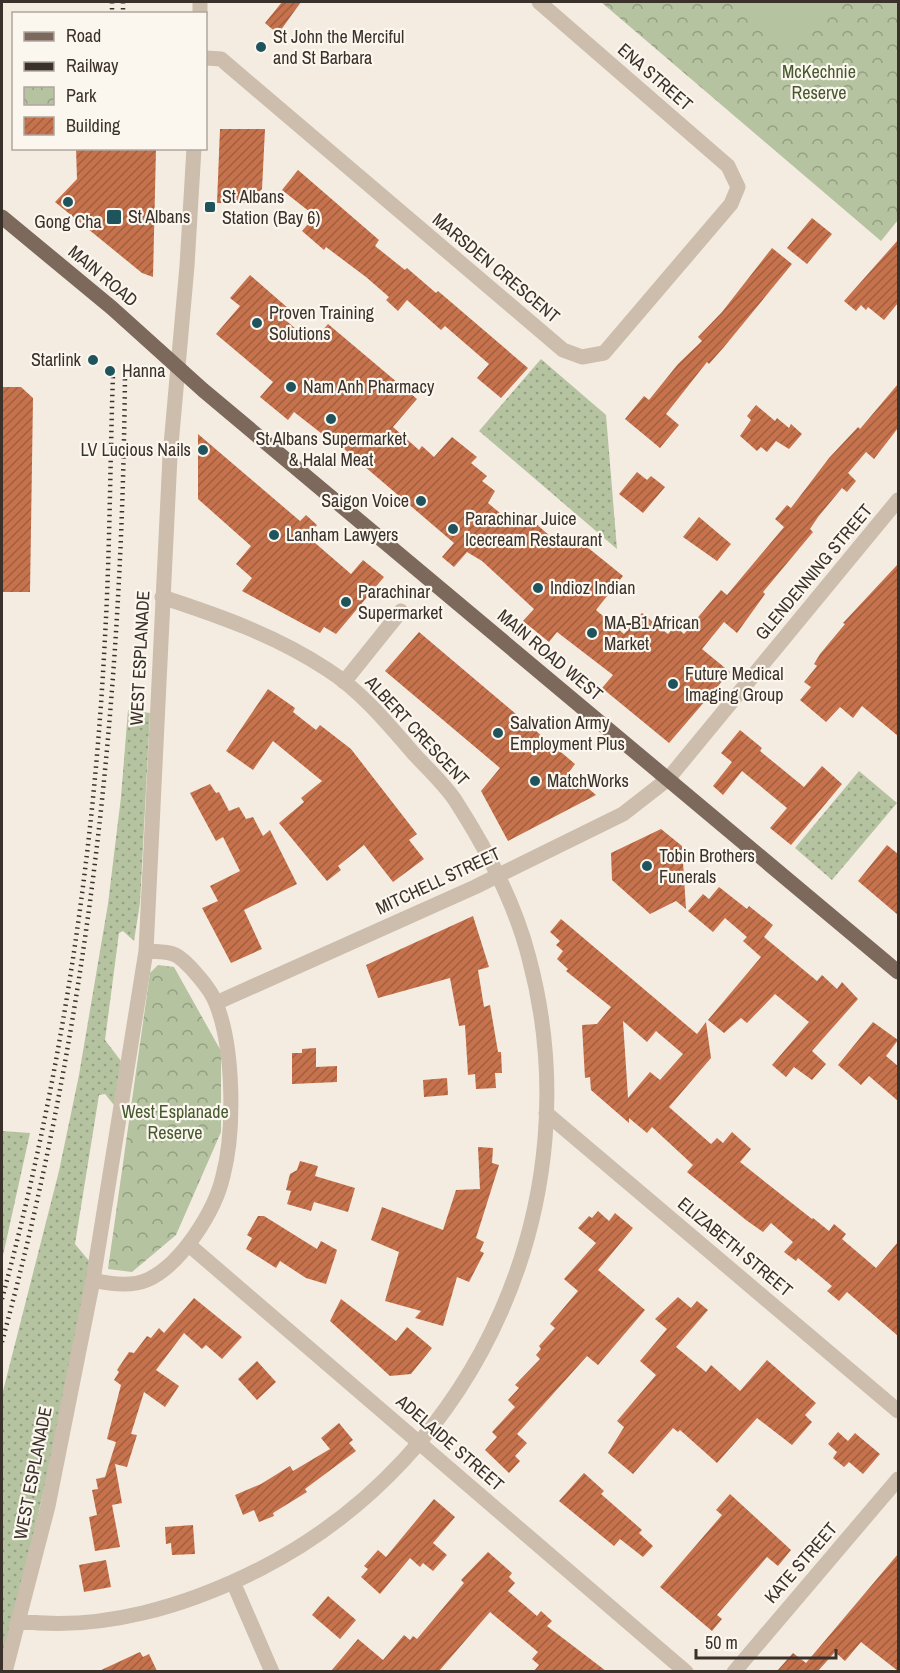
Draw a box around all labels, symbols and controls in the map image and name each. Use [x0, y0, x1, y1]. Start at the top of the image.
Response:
legend [12, 12, 207, 150]
text: Road [66, 23, 101, 48]
place label: St John the Merciful and St Barbara [273, 24, 404, 70]
street label: ENA STREET [612, 37, 698, 116]
marker: St John the Merciful and St Barbara [254, 40, 268, 54]
text: Railway [66, 53, 119, 78]
park label: McKechnie Reserve [782, 59, 856, 105]
text: Park [66, 83, 97, 108]
text: Building [66, 113, 121, 138]
place label: St Albans Station (Bay 6) [222, 184, 321, 230]
marker: Gong Cha [61, 195, 75, 209]
marker: St Albans Station (Bay 6) [203, 200, 217, 214]
place label: St Albans [128, 204, 190, 229]
street label: MARSDEN CRESCENT [427, 207, 565, 328]
marker: St Albans [105, 208, 123, 226]
place label: Gong Cha [34, 209, 102, 234]
street label: MAIN ROAD [63, 239, 143, 312]
place label: Proven Training Solutions [269, 300, 375, 346]
marker: Proven Training Solutions [250, 316, 264, 330]
place label: Starlink [31, 347, 82, 372]
marker: Starlink [86, 353, 100, 367]
place label: Hanna [122, 358, 166, 383]
marker: Hanna [103, 364, 117, 378]
place label: Nam Anh Pharmacy [303, 374, 435, 399]
marker: Nam Anh Pharmacy [284, 380, 298, 394]
marker: St Albans Supermarket & Halal Meat [324, 412, 338, 426]
place label: St Albans Supermarket & Halal Meat [256, 426, 406, 472]
place label: LV Lucious Nails [80, 437, 191, 462]
marker: LV Lucious Nails [196, 443, 210, 457]
place label: Saigon Voice [321, 488, 409, 513]
marker: Saigon Voice [414, 494, 428, 508]
street label: GLENDENNING STREET [749, 498, 878, 645]
place label: Parachinar Juice Icecream Restaurant [465, 506, 602, 552]
place label: Lanham Lawyers [286, 522, 398, 547]
marker: Parachinar Juice Icecream Restaurant [446, 522, 460, 536]
marker: Lanham Lawyers [267, 528, 281, 542]
place label: Indioz Indian [550, 575, 635, 600]
place label: Parachinar Supermarket [358, 579, 443, 625]
marker: Indioz Indian [531, 581, 545, 595]
street label: WEST ESPLANADE [123, 590, 156, 726]
marker: Parachinar Supermarket [339, 595, 353, 609]
street label: MAIN ROAD WEST [492, 603, 608, 706]
place label: MA-B1 African Market [604, 610, 699, 656]
marker: MA-B1 African Market [585, 626, 599, 640]
place label: Future Medical Imaging Group [685, 661, 783, 707]
street label: ALBERT CRESCENT [359, 669, 475, 791]
marker: Future Medical Imaging Group [666, 677, 680, 691]
place label: Salvation Army Employment Plus [510, 710, 625, 756]
marker: Salvation Army Employment Plus [491, 726, 505, 740]
place label: MatchWorks [547, 768, 629, 793]
marker: MatchWorks [528, 774, 542, 788]
street label: MITCHELL STREET [371, 841, 504, 920]
place label: Tobin Brothers Funerals [659, 843, 755, 889]
marker: Tobin Brothers Funerals [640, 859, 654, 873]
park label: West Esplanade Reserve [121, 1099, 229, 1145]
street label: ELIZABETH STREET [673, 1191, 798, 1302]
street label: ADELAIDE STREET [390, 1388, 510, 1496]
street label: WEST ESPLANADE [7, 1404, 58, 1542]
street label: KATE STREET [758, 1517, 843, 1609]
scale bar [696, 1622, 836, 1660]
text: 50 m [705, 1630, 738, 1655]

